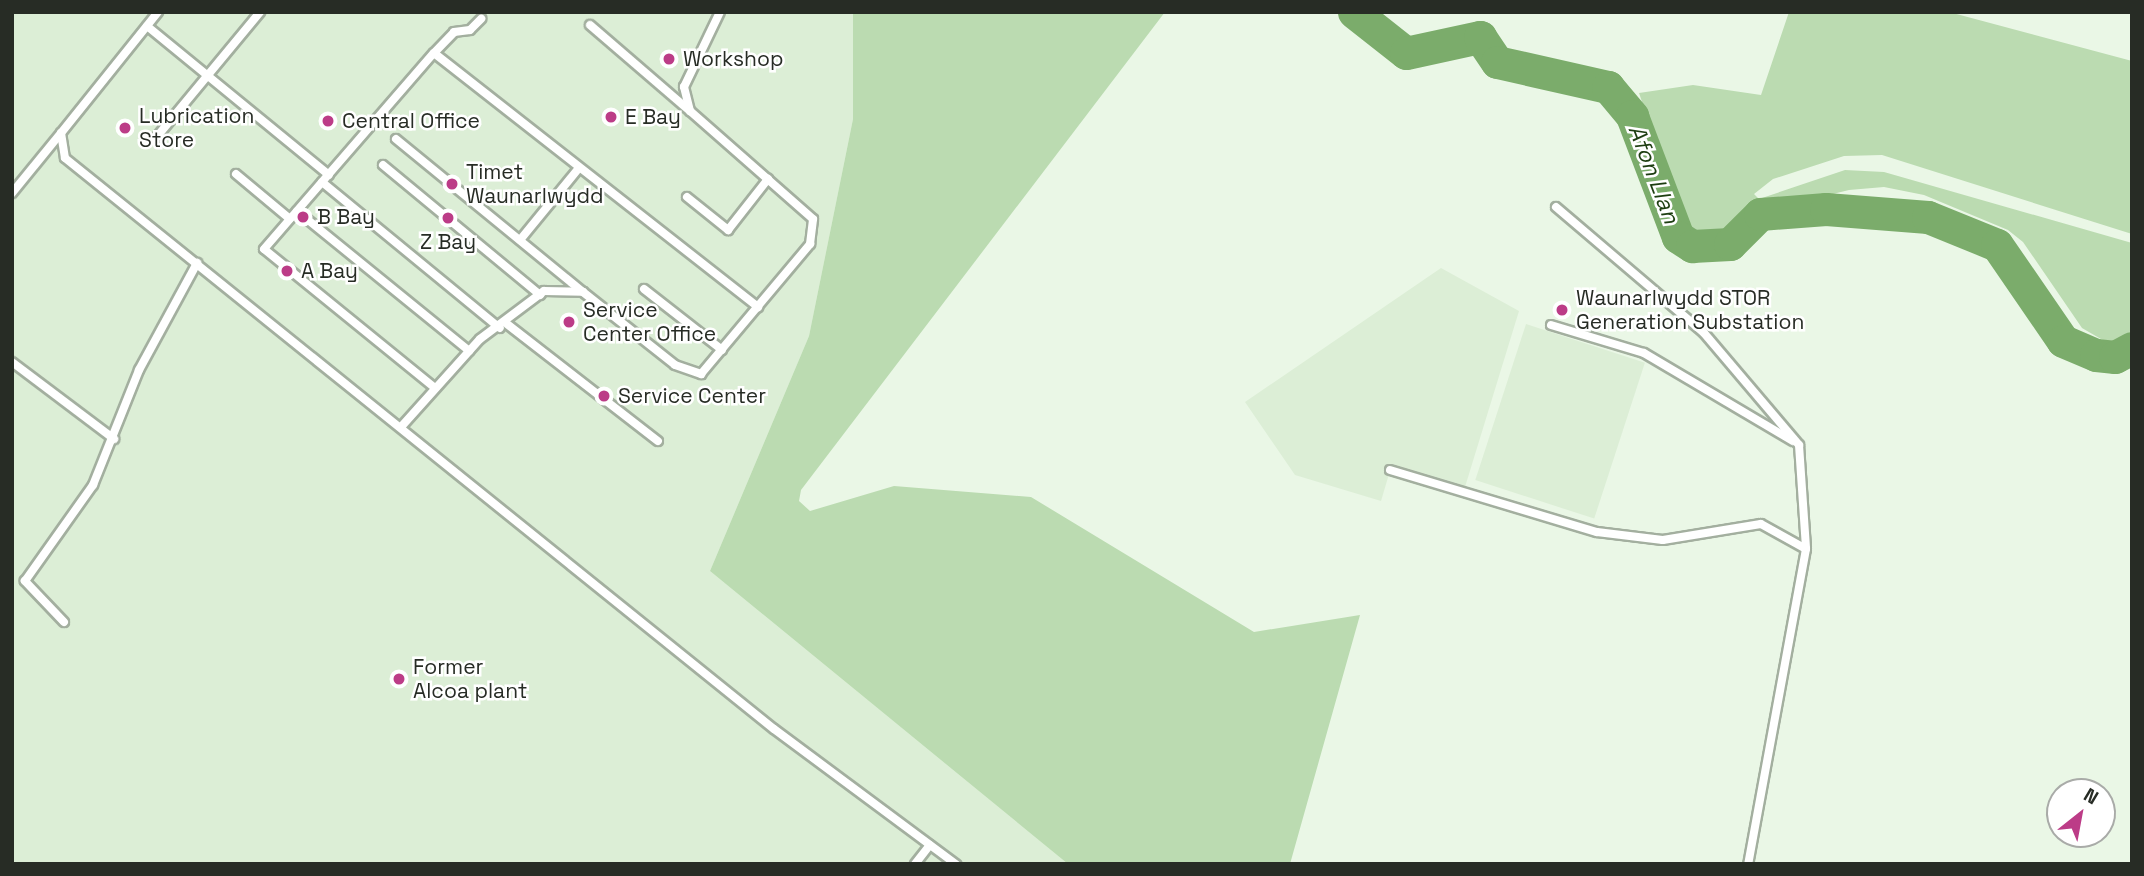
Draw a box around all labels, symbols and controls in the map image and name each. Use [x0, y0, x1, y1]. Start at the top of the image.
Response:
place label: Workshop [683, 46, 783, 72]
marker: Workshop [661, 51, 677, 67]
place label: Lubrication Store [139, 103, 254, 153]
place label: E Bay [625, 104, 681, 130]
place label: Central Office [342, 108, 480, 134]
marker: E Bay [603, 109, 619, 125]
marker: Central Office [320, 113, 336, 129]
marker: Lubrication Store [117, 120, 133, 136]
water label: Afon Llan [1623, 121, 1685, 227]
place label: Timet Waunarlwydd [466, 159, 604, 209]
marker: Timet Waunarlwydd [444, 176, 460, 192]
place label: B Bay [317, 204, 375, 230]
marker: B Bay [295, 209, 311, 225]
marker: Z Bay [440, 210, 456, 226]
place label: Z Bay [420, 229, 476, 255]
place label: A Bay [301, 258, 358, 284]
marker: A Bay [279, 263, 295, 279]
place label: Waunarlwydd STOR Generation Substation [1576, 285, 1804, 335]
place label: Service Center Office [583, 297, 716, 347]
marker: Waunarlwydd STOR Generation Substation [1554, 302, 1570, 318]
marker: Service Center Office [561, 314, 577, 330]
place label: Service Center [618, 383, 766, 409]
marker: Service Center [596, 388, 612, 404]
place label: Former Alcoa plant [413, 654, 527, 704]
marker: Former Alcoa plant [391, 671, 407, 687]
north arrow [2046, 778, 2116, 848]
text: N [2079, 782, 2103, 810]

